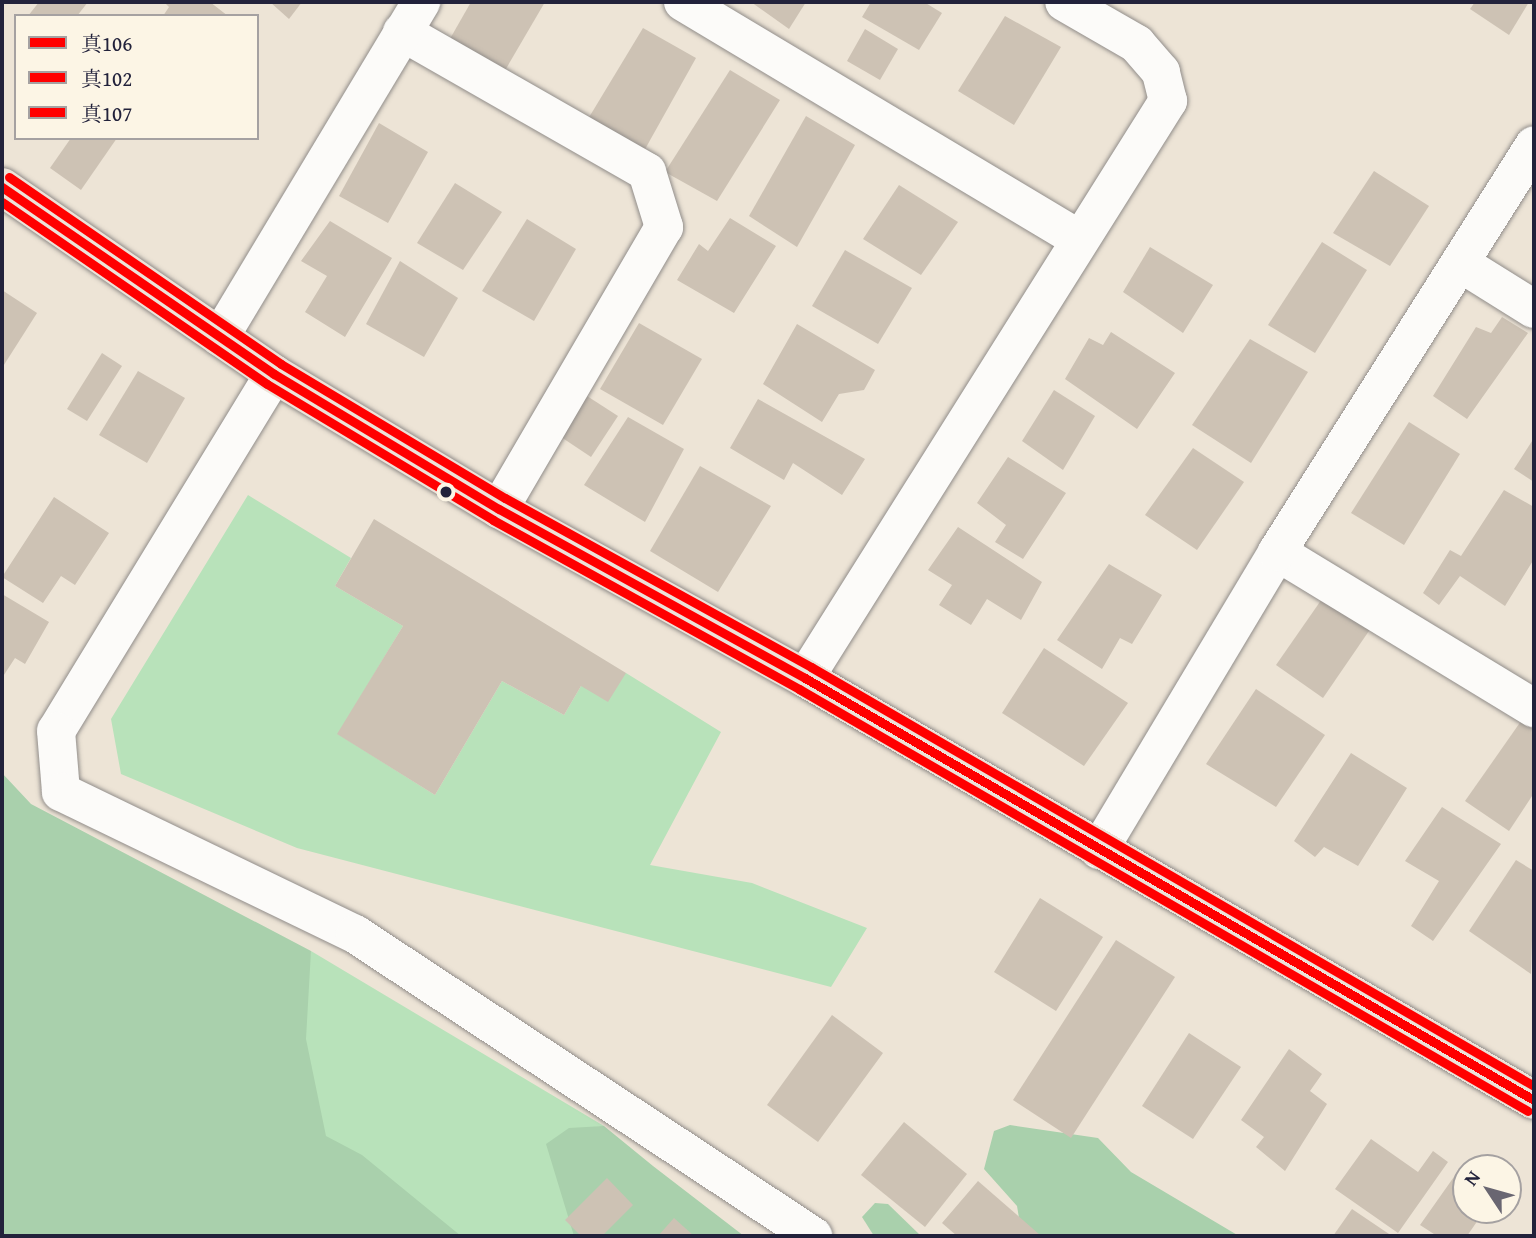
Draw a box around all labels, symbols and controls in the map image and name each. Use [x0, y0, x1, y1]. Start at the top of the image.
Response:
legend [14, 14, 259, 140]
text: 真106 [81, 28, 132, 59]
text: 真102 [81, 63, 132, 94]
text: 真107 [81, 98, 132, 129]
unlabelled marker [439, 485, 453, 499]
north arrow [1452, 1154, 1522, 1224]
text: N [1457, 1164, 1487, 1191]

